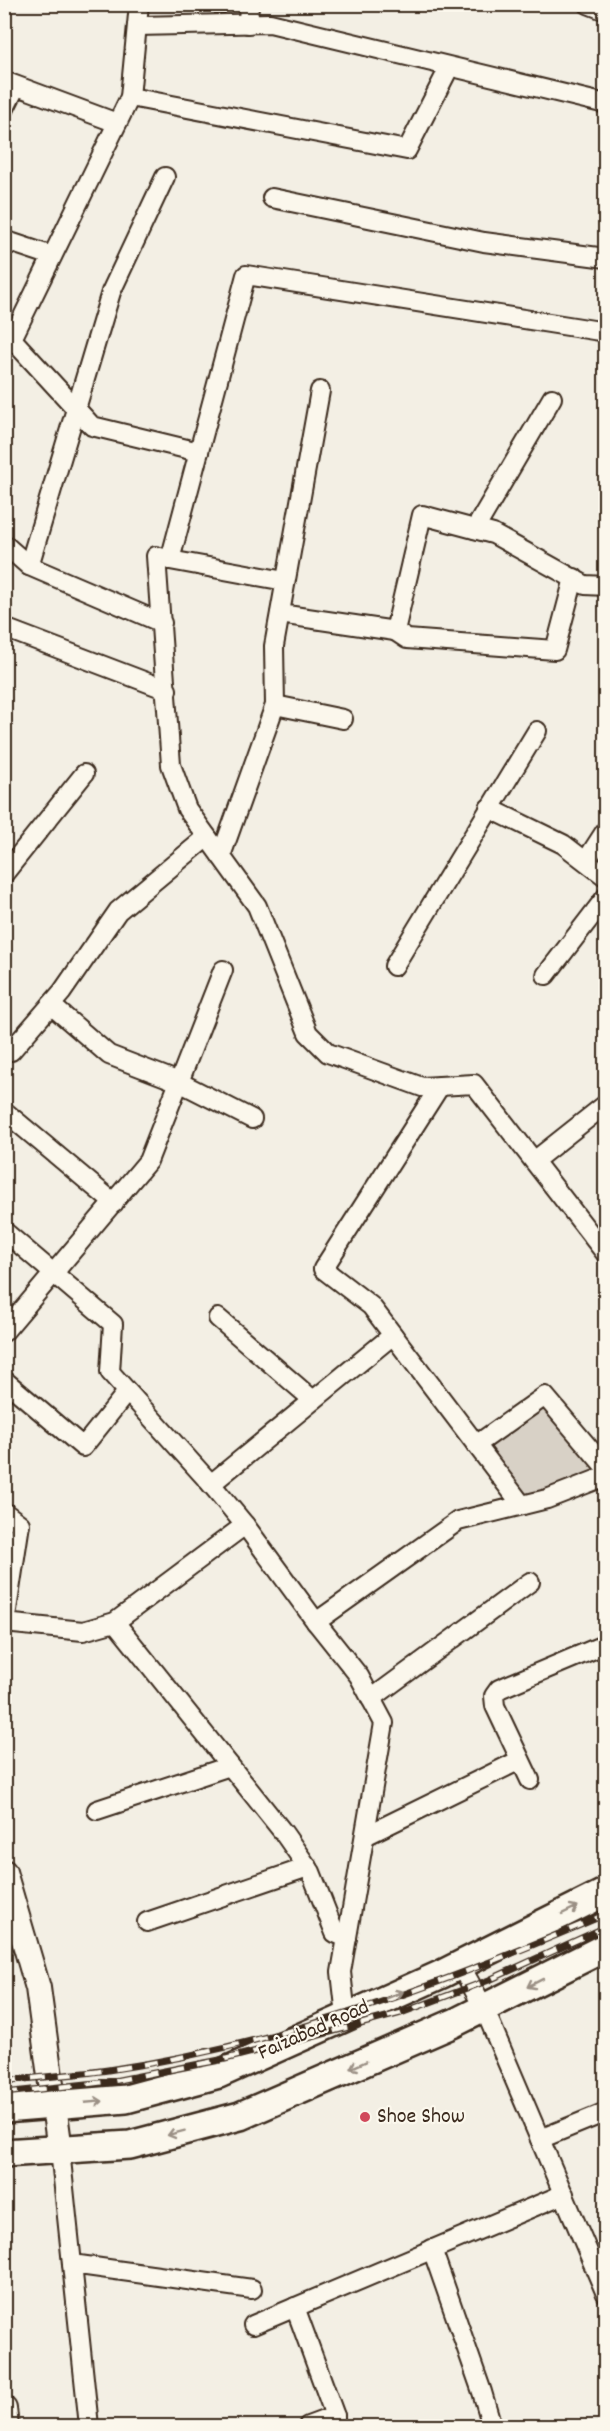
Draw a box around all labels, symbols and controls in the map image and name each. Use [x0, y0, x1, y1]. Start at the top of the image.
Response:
one-way arrow [561, 1904, 579, 1915]
one-way arrow [526, 1977, 544, 1989]
one-way arrow [385, 1988, 403, 2000]
street label: Faizabad Road [253, 1993, 375, 2069]
one-way arrow [349, 2060, 368, 2071]
one-way arrow [84, 2096, 104, 2107]
place label: Shoe Show [377, 2102, 465, 2133]
marker: Shoe Show [358, 2110, 372, 2124]
one-way arrow [167, 2128, 186, 2140]

